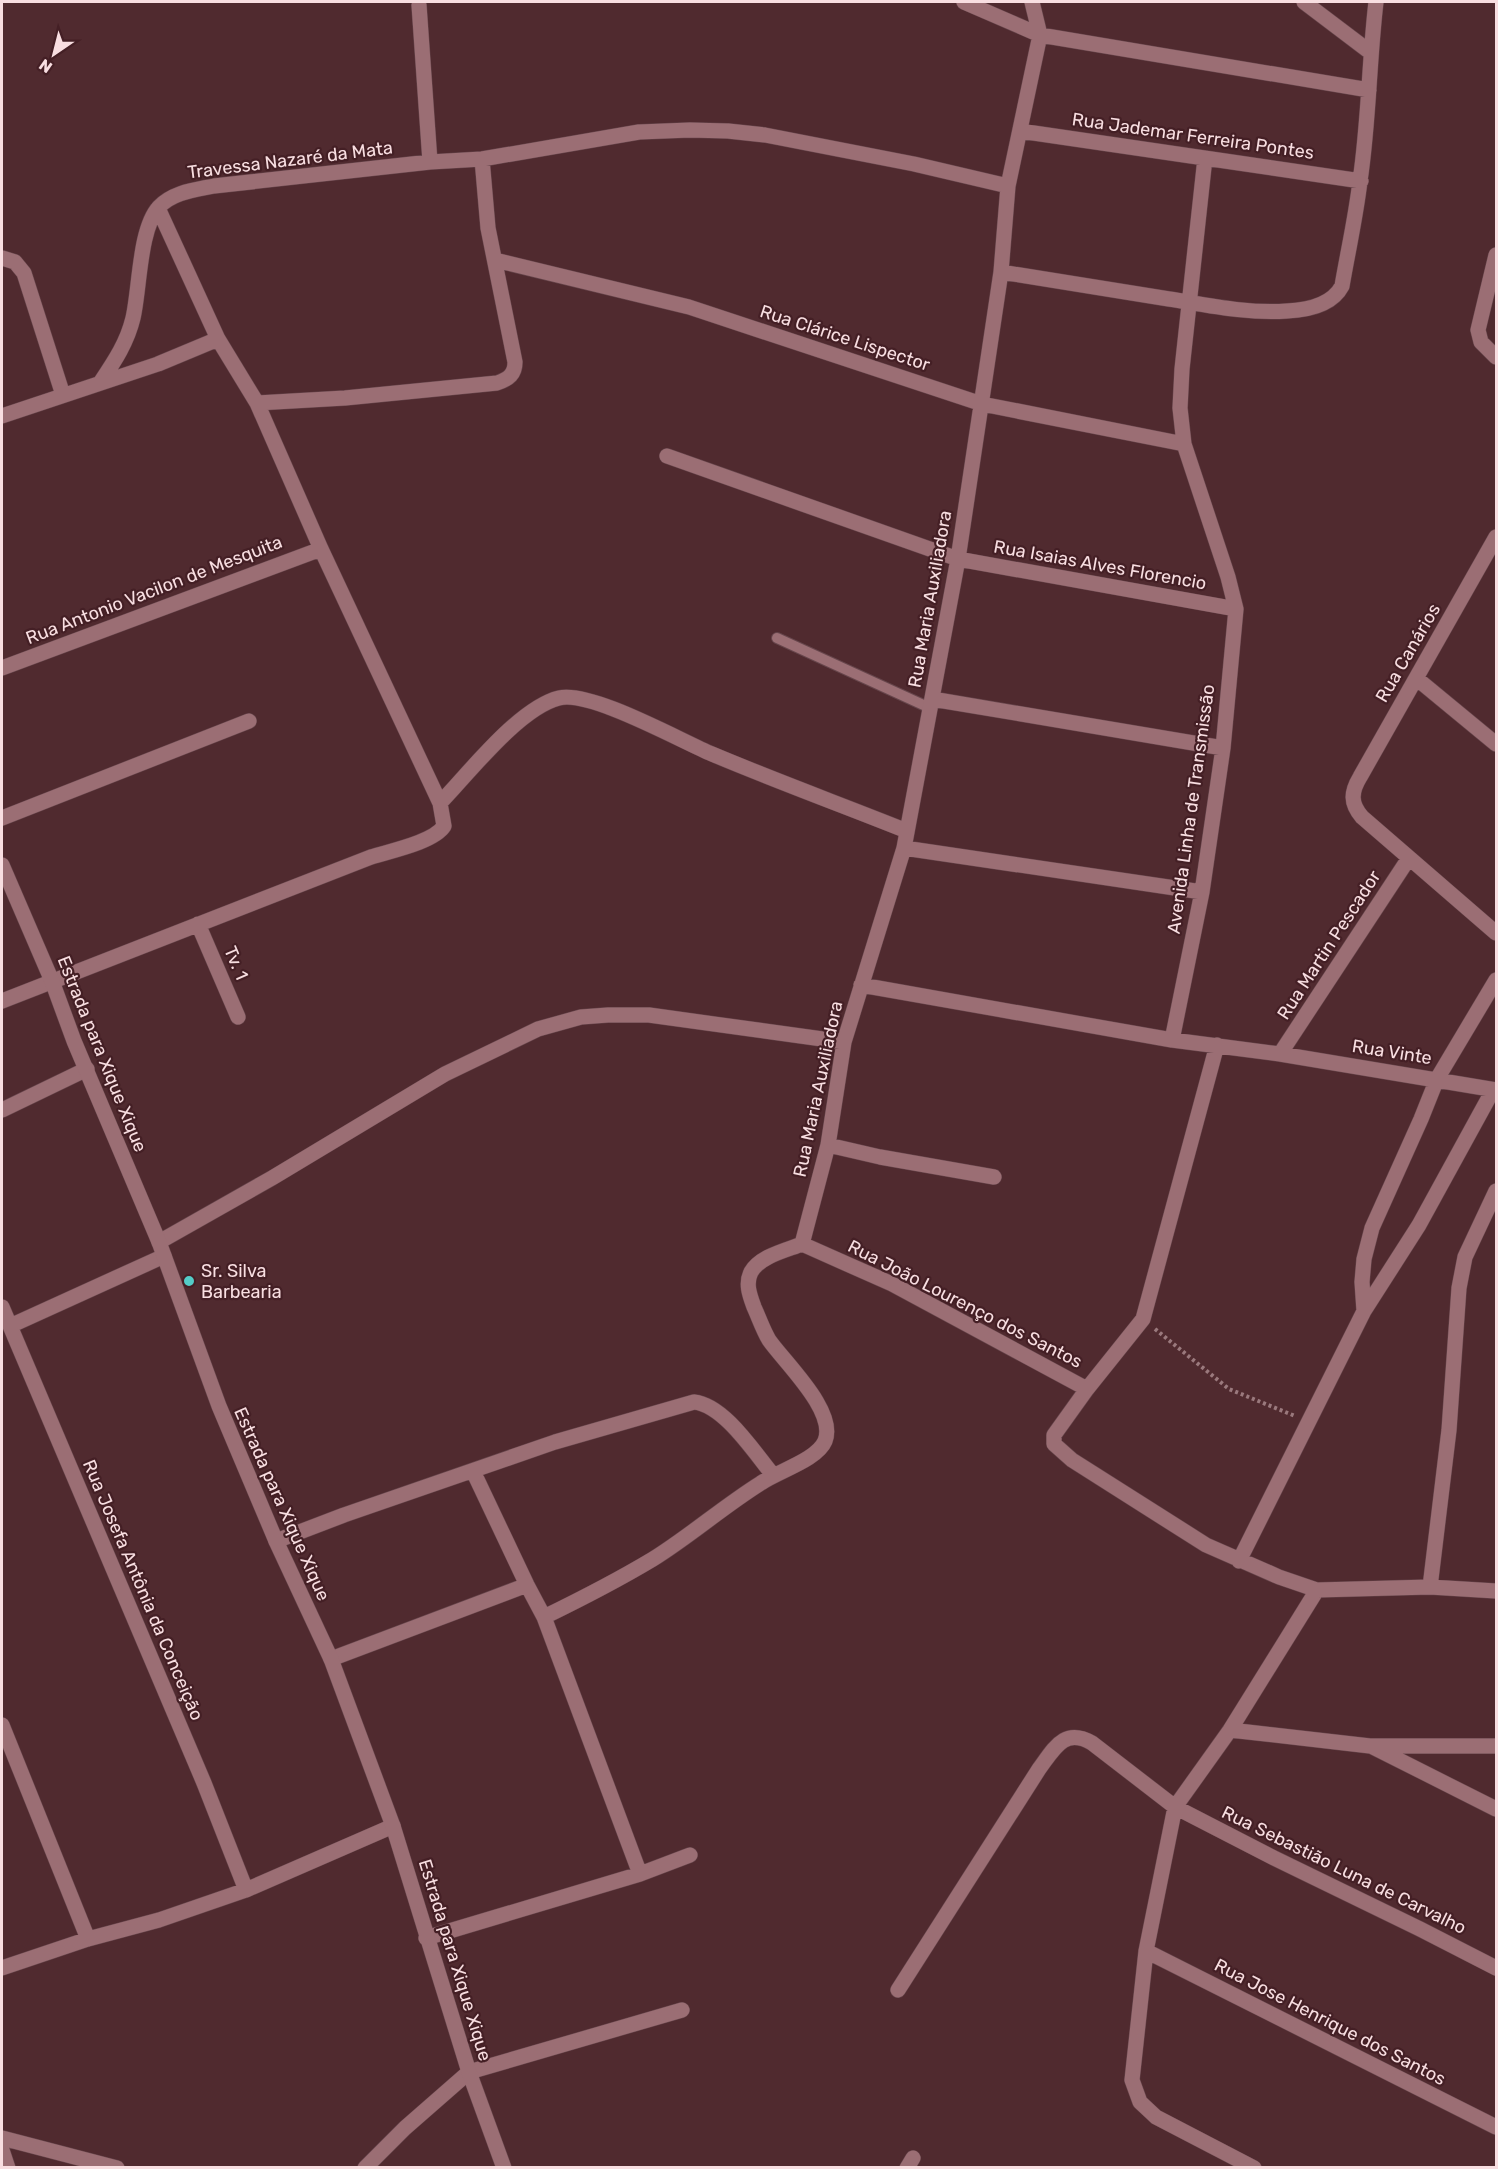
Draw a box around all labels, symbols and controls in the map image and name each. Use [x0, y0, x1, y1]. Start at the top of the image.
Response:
north arrow [24, 24, 84, 84]
text: N [36, 55, 56, 77]
street label: Rua Jademar Ferreira Pontes [1071, 108, 1315, 164]
street label: Travessa Nazaré da Mata [186, 136, 394, 184]
street label: Rua Clárice Lispector [757, 300, 933, 376]
street label: Rua Maria Auxiliadora [904, 509, 956, 689]
street label: Rua Antonio Vacilon de Mesquita [23, 531, 285, 649]
street label: Rua Isaias Alves Florencio [992, 535, 1208, 595]
street label: Rua Canários [1371, 600, 1445, 706]
street label: Avenida Linha de Transmissão [1163, 683, 1219, 935]
street label: Rua Martin Pescador [1273, 866, 1385, 1024]
street label: Tv. 1 [219, 943, 253, 983]
street label: Estrada para Xique Xique [53, 953, 151, 1155]
street label: Rua Maria Auxiliadora [789, 999, 847, 1179]
street label: Rua Vinte [1351, 1035, 1433, 1069]
street label: Rua João Lourenço dos Santos [844, 1235, 1086, 1373]
place label: Sr. Silva Barbearia [201, 1260, 282, 1303]
marker: Sr. Silva Barbearia [182, 1274, 196, 1288]
street label: Estrada para Xique Xique [229, 1404, 335, 1604]
street label: Rua Josefa Antônia da Conceição [78, 1456, 208, 1724]
street label: Rua Sebastião Luna de Carvalho [1218, 1801, 1470, 1939]
street label: Estrada para Xique Xique [414, 1857, 496, 2063]
street label: Rua Jose Henrique dos Santos [1211, 1954, 1449, 2090]

